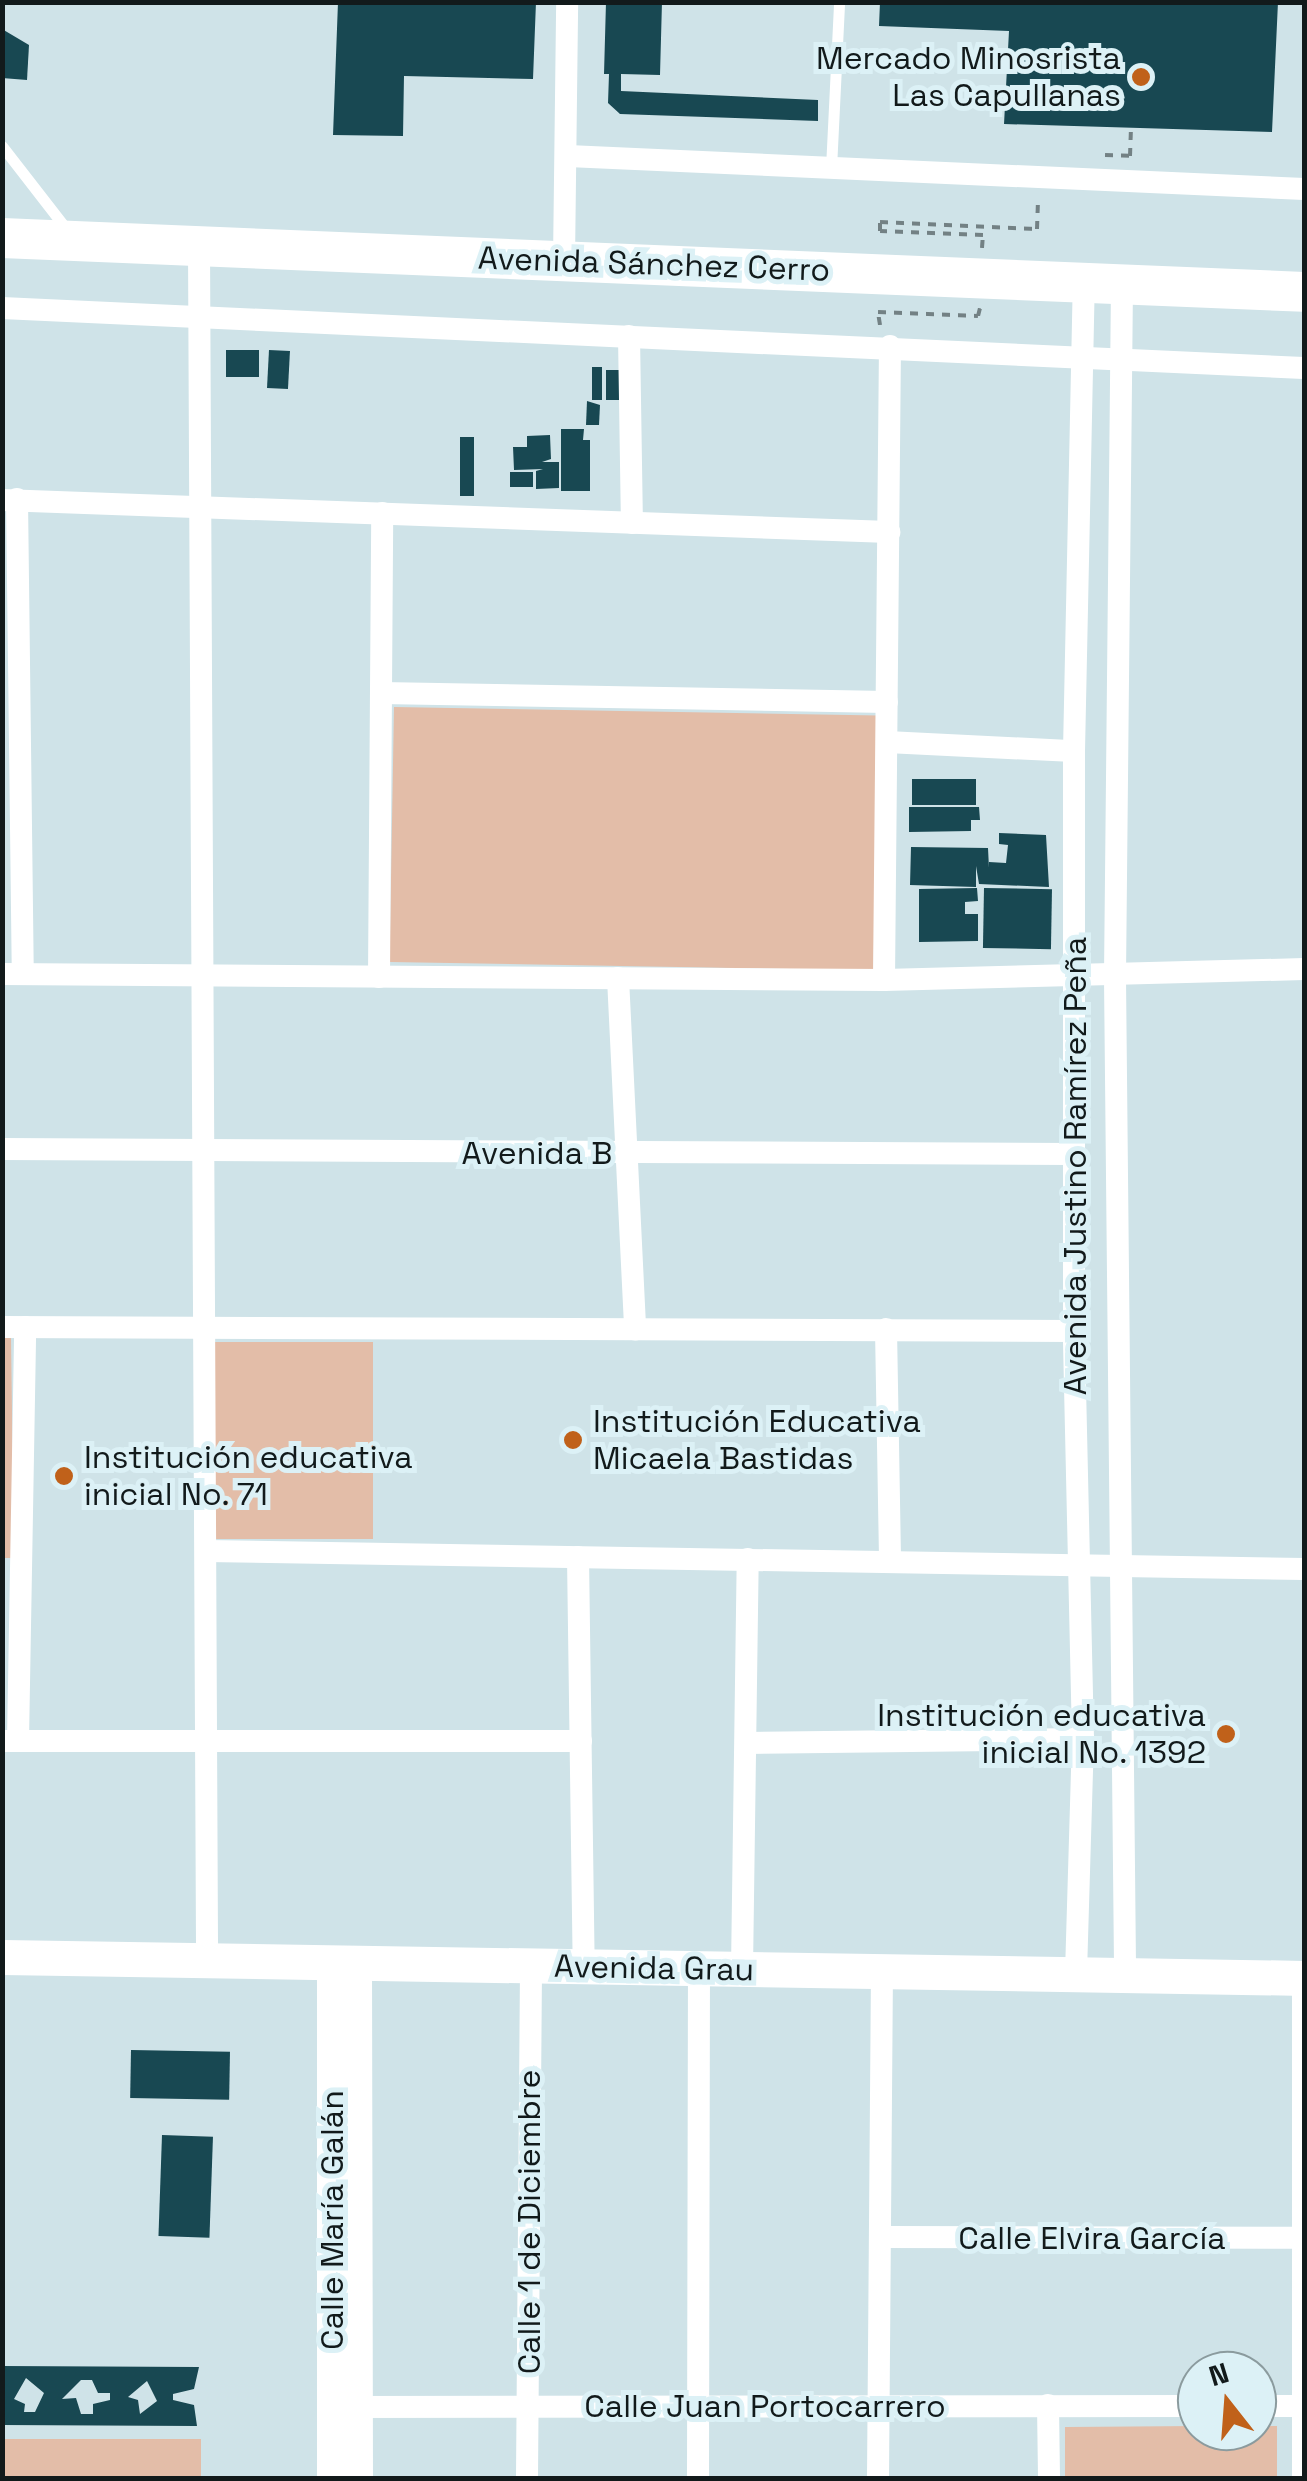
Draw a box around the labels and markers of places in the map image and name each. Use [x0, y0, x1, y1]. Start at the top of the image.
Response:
place label: Mercado Minosrista Las Capullanas [816, 40, 1121, 115]
marker: Mercado Minosrista Las Capullanas [1130, 66, 1152, 88]
place label: Institución Educativa Micaela Bastidas [593, 1403, 921, 1478]
marker: Institución Educativa Micaela Bastidas [562, 1429, 584, 1451]
place label: Institución educativa inicial No. 71 [84, 1439, 413, 1514]
marker: Institución educativa inicial No. 71 [53, 1465, 75, 1487]
place label: Institución educativa inicial No. 1392 [877, 1697, 1206, 1772]
marker: Institución educativa inicial No. 1392 [1215, 1723, 1237, 1745]

